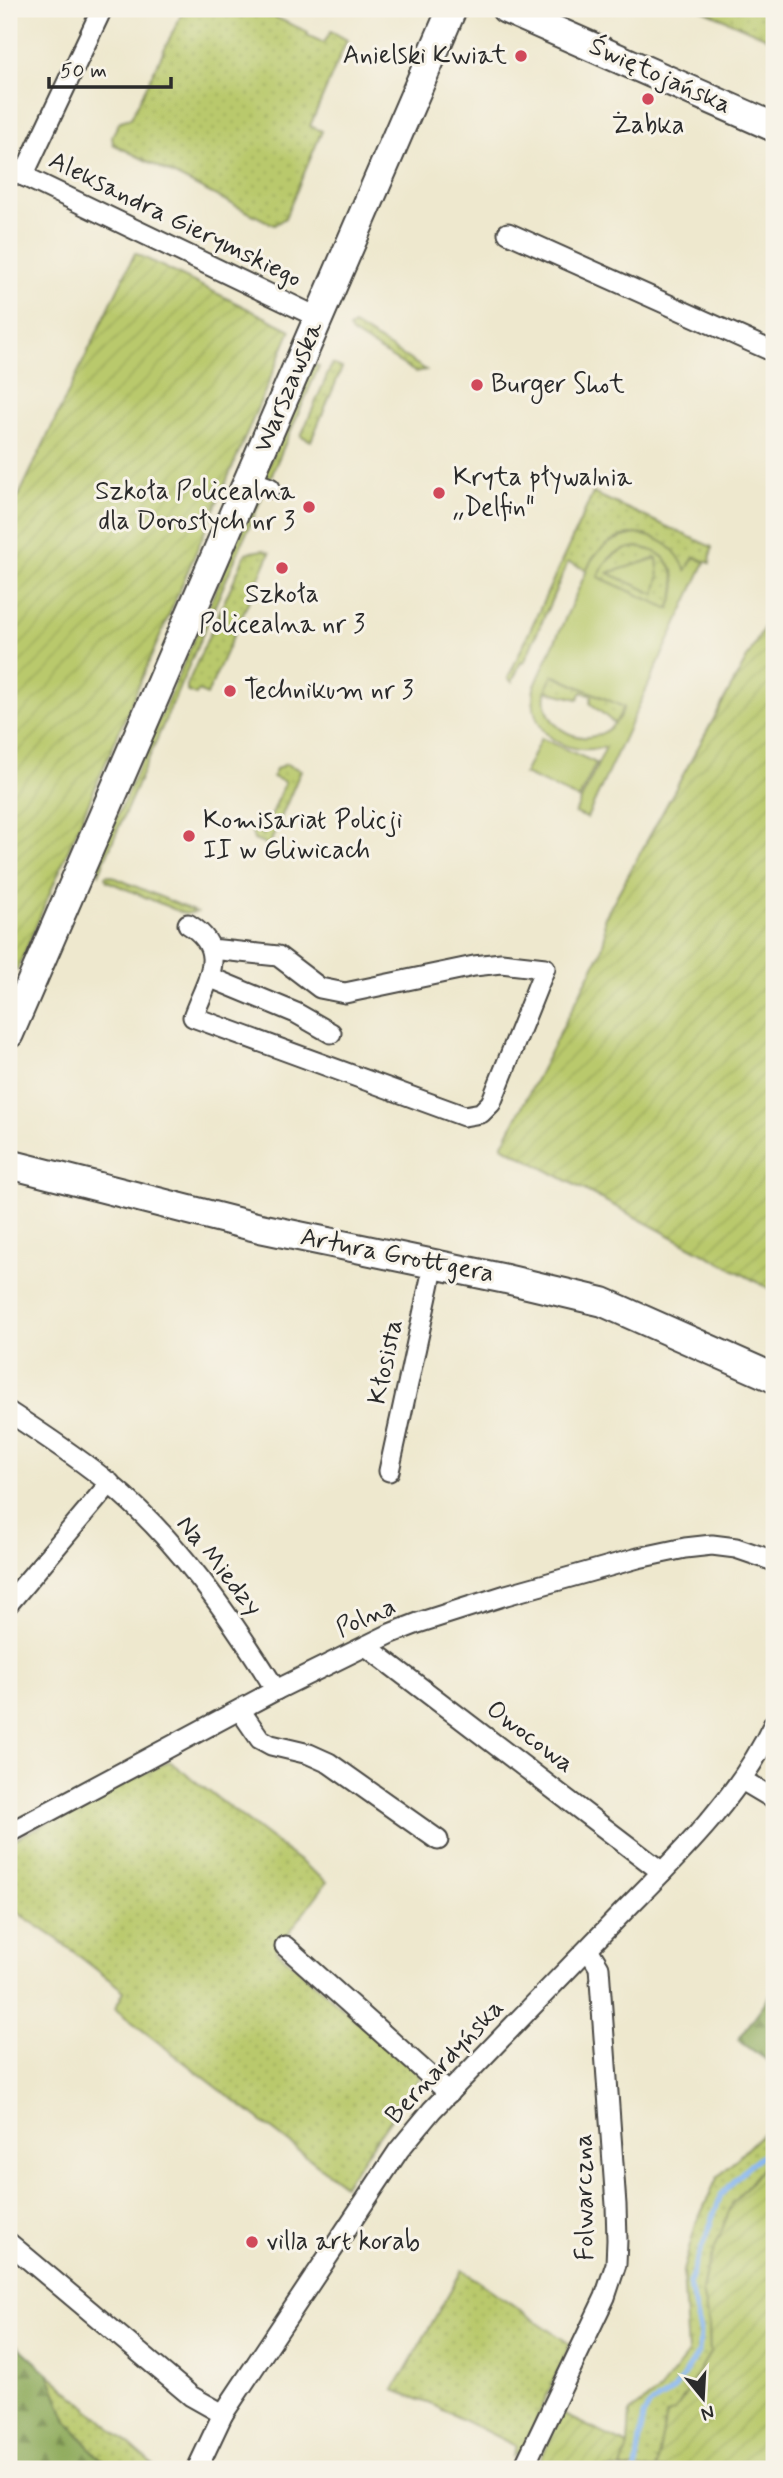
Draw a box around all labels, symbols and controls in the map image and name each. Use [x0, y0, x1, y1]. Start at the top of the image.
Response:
street label: Świętojańska [583, 29, 737, 123]
place label: Anielski Kwiat [343, 39, 507, 73]
scale bar [49, 46, 172, 90]
marker: Anielski Kwiat [513, 48, 529, 64]
text: 50 m [60, 57, 107, 85]
marker: Żabka [640, 91, 656, 107]
place label: Żabka [611, 109, 685, 143]
street label: Aleksandra Gierymskiego [43, 144, 307, 296]
street label: Warszawska [246, 316, 332, 458]
place label: Burger Shot [491, 368, 625, 404]
marker: Burger Shot [469, 377, 485, 393]
place label: Kryta pływalnia ,,Delfin" [453, 461, 632, 525]
place label: Szkoła Policealna dla Dorosłych nr 3 [95, 475, 295, 539]
marker: Kryta pływalnia ,,Delfin" [431, 485, 447, 501]
marker: Szkoła Policealna dla Dorosłych nr 3 [301, 499, 317, 515]
marker: Szkoła Policealna nr 3 [274, 560, 290, 576]
place label: Szkoła Policealna nr 3 [199, 578, 365, 642]
place label: Technikum nr 3 [244, 674, 414, 708]
marker: Technikum nr 3 [222, 683, 238, 699]
place label: Komisariat Policji II w Gliwicach [203, 804, 402, 868]
marker: Komisariat Policji II w Gliwicach [181, 828, 197, 844]
street label: Artura Grottgera [297, 1221, 497, 1291]
street label: Kłosista [360, 1316, 412, 1408]
street label: Na Miedzy [168, 1509, 270, 1623]
street label: Polna [331, 1590, 401, 1646]
street label: Owocowa [479, 1693, 581, 1781]
street label: Bernardyńska [378, 1992, 512, 2132]
street label: Folwarczna [567, 2133, 603, 2261]
place label: villa art korab [266, 2225, 420, 2259]
marker: villa art korab [244, 2234, 260, 2250]
north arrow [668, 2362, 738, 2432]
text: N [698, 2399, 718, 2427]

